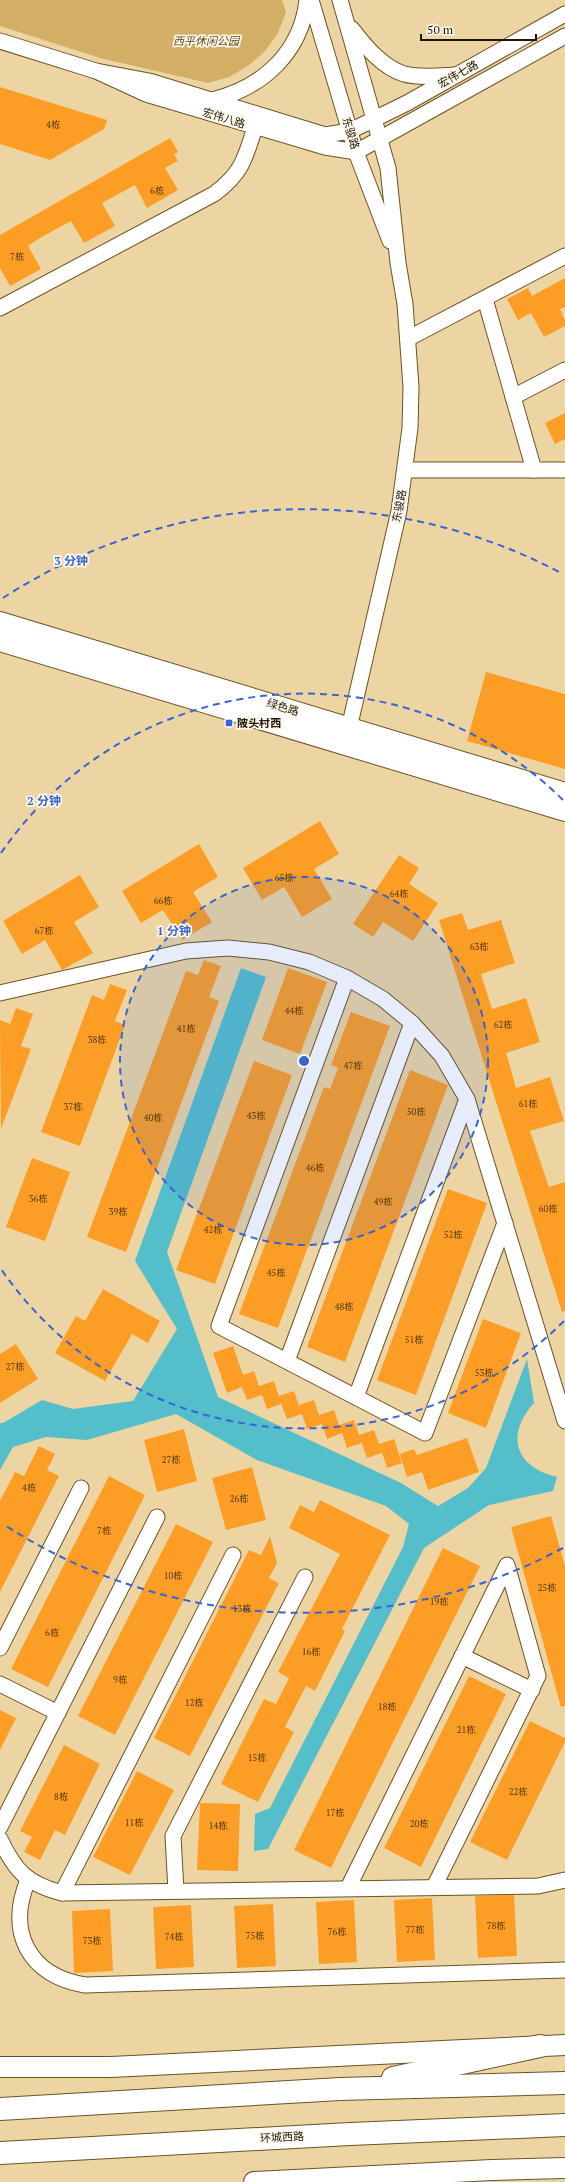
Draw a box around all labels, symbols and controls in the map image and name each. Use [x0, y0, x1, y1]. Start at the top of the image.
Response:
scale bar [421, 16, 536, 42]
text: 50 m [427, 22, 454, 37]
park label: 西平休闲公园 [173, 34, 241, 48]
street label: 宏伟七路 [435, 57, 481, 91]
street label: 宏伟八路 [201, 105, 247, 131]
street label: 东骏路 [339, 115, 363, 151]
house number: 4栋 [46, 119, 60, 131]
house number: 6栋 [150, 185, 164, 197]
house number: 7栋 [10, 251, 24, 263]
street label: 东骏路 [389, 488, 409, 524]
text: 3 分钟 [54, 553, 88, 568]
street label: 绿色路 [265, 695, 301, 719]
place label: 陂头村西 [237, 716, 281, 730]
marker: 陂头村西 [224, 718, 234, 728]
text: 2 分钟 [27, 793, 61, 808]
house number: 65栋 [275, 872, 293, 884]
house number: 64栋 [390, 888, 408, 900]
house number: 66栋 [154, 895, 172, 907]
text: 1 分钟 [157, 923, 191, 938]
house number: 67栋 [35, 925, 53, 937]
house number: 63栋 [470, 941, 488, 953]
house number: 44栋 [285, 1005, 303, 1017]
house number: 62栋 [494, 1019, 512, 1031]
house number: 41栋 [177, 1023, 195, 1035]
house number: 38栋 [88, 1034, 106, 1046]
centre of rings [297, 1054, 311, 1068]
house number: 47栋 [344, 1060, 362, 1072]
house number: 61栋 [519, 1098, 537, 1110]
house number: 37栋 [64, 1101, 82, 1113]
house number: 50栋 [407, 1106, 425, 1118]
house number: 43栋 [247, 1110, 265, 1122]
house number: 40栋 [144, 1112, 162, 1124]
house number: 46栋 [306, 1162, 324, 1174]
house number: 36栋 [29, 1193, 47, 1205]
house number: 49栋 [374, 1196, 392, 1208]
house number: 60栋 [539, 1203, 557, 1215]
house number: 39栋 [109, 1206, 127, 1218]
house number: 42栋 [204, 1224, 222, 1236]
house number: 52栋 [444, 1229, 462, 1241]
house number: 45栋 [267, 1267, 285, 1279]
house number: 48栋 [335, 1301, 353, 1313]
house number: 51栋 [405, 1334, 423, 1346]
house number: 27栋 [6, 1361, 24, 1373]
house number: 53栋 [475, 1367, 493, 1379]
house number: 27栋 [162, 1454, 180, 1466]
house number: 4栋 [22, 1482, 36, 1494]
house number: 26栋 [230, 1493, 248, 1505]
house number: 7栋 [97, 1525, 111, 1537]
house number: 10栋 [164, 1570, 182, 1582]
house number: 25栋 [538, 1582, 556, 1594]
house number: 19栋 [430, 1596, 448, 1608]
house number: 13栋 [233, 1603, 251, 1615]
house number: 6栋 [45, 1627, 59, 1639]
house number: 16栋 [302, 1646, 320, 1658]
house number: 9栋 [113, 1674, 127, 1686]
house number: 12栋 [185, 1697, 203, 1709]
house number: 18栋 [378, 1701, 396, 1713]
house number: 21栋 [457, 1724, 475, 1736]
house number: 15栋 [248, 1752, 266, 1764]
house number: 22栋 [509, 1786, 527, 1798]
house number: 8栋 [54, 1791, 68, 1803]
house number: 17栋 [326, 1807, 344, 1819]
house number: 11栋 [125, 1817, 143, 1829]
house number: 20栋 [410, 1818, 428, 1830]
house number: 14栋 [209, 1820, 227, 1832]
house number: 78栋 [487, 1920, 505, 1932]
house number: 77栋 [406, 1924, 424, 1936]
house number: 76栋 [328, 1926, 346, 1938]
house number: 75栋 [246, 1930, 264, 1942]
house number: 74栋 [165, 1931, 183, 1943]
house number: 73栋 [83, 1935, 101, 1947]
street label: 环城西路 [260, 2129, 304, 2145]

